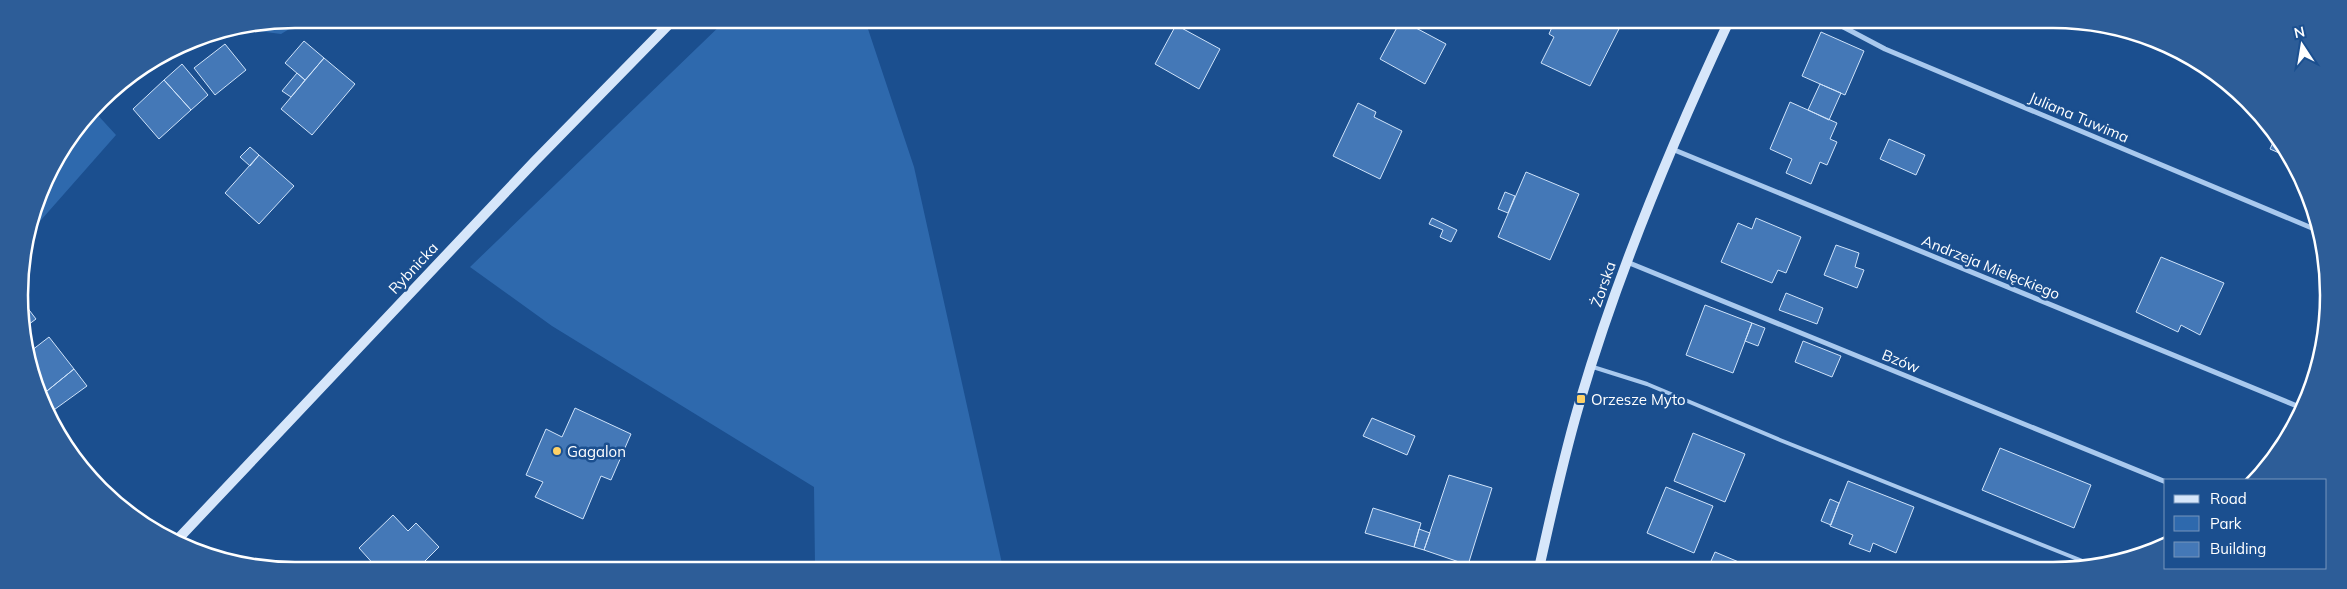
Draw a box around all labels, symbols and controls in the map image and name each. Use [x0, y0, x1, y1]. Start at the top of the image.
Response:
north arrow [2277, 20, 2327, 70]
text: N [2292, 22, 2306, 42]
street label: Juliana Tuwima [2026, 87, 2132, 147]
street label: Andrzeja Mielęckiego [1919, 231, 2063, 303]
street label: Rybnicka [384, 238, 442, 298]
street label: Żorska [1586, 259, 1620, 309]
street label: Bzów [1879, 345, 1923, 377]
place label: Orzesze Myto [1591, 390, 1686, 409]
marker: Orzesze Myto [1575, 393, 1587, 405]
place label: Gagalon [567, 442, 626, 461]
marker: Gagalon [551, 445, 563, 457]
legend [2164, 479, 2327, 569]
text: Road [2210, 489, 2247, 508]
text: Park [2210, 514, 2242, 533]
text: Building [2210, 539, 2266, 558]

